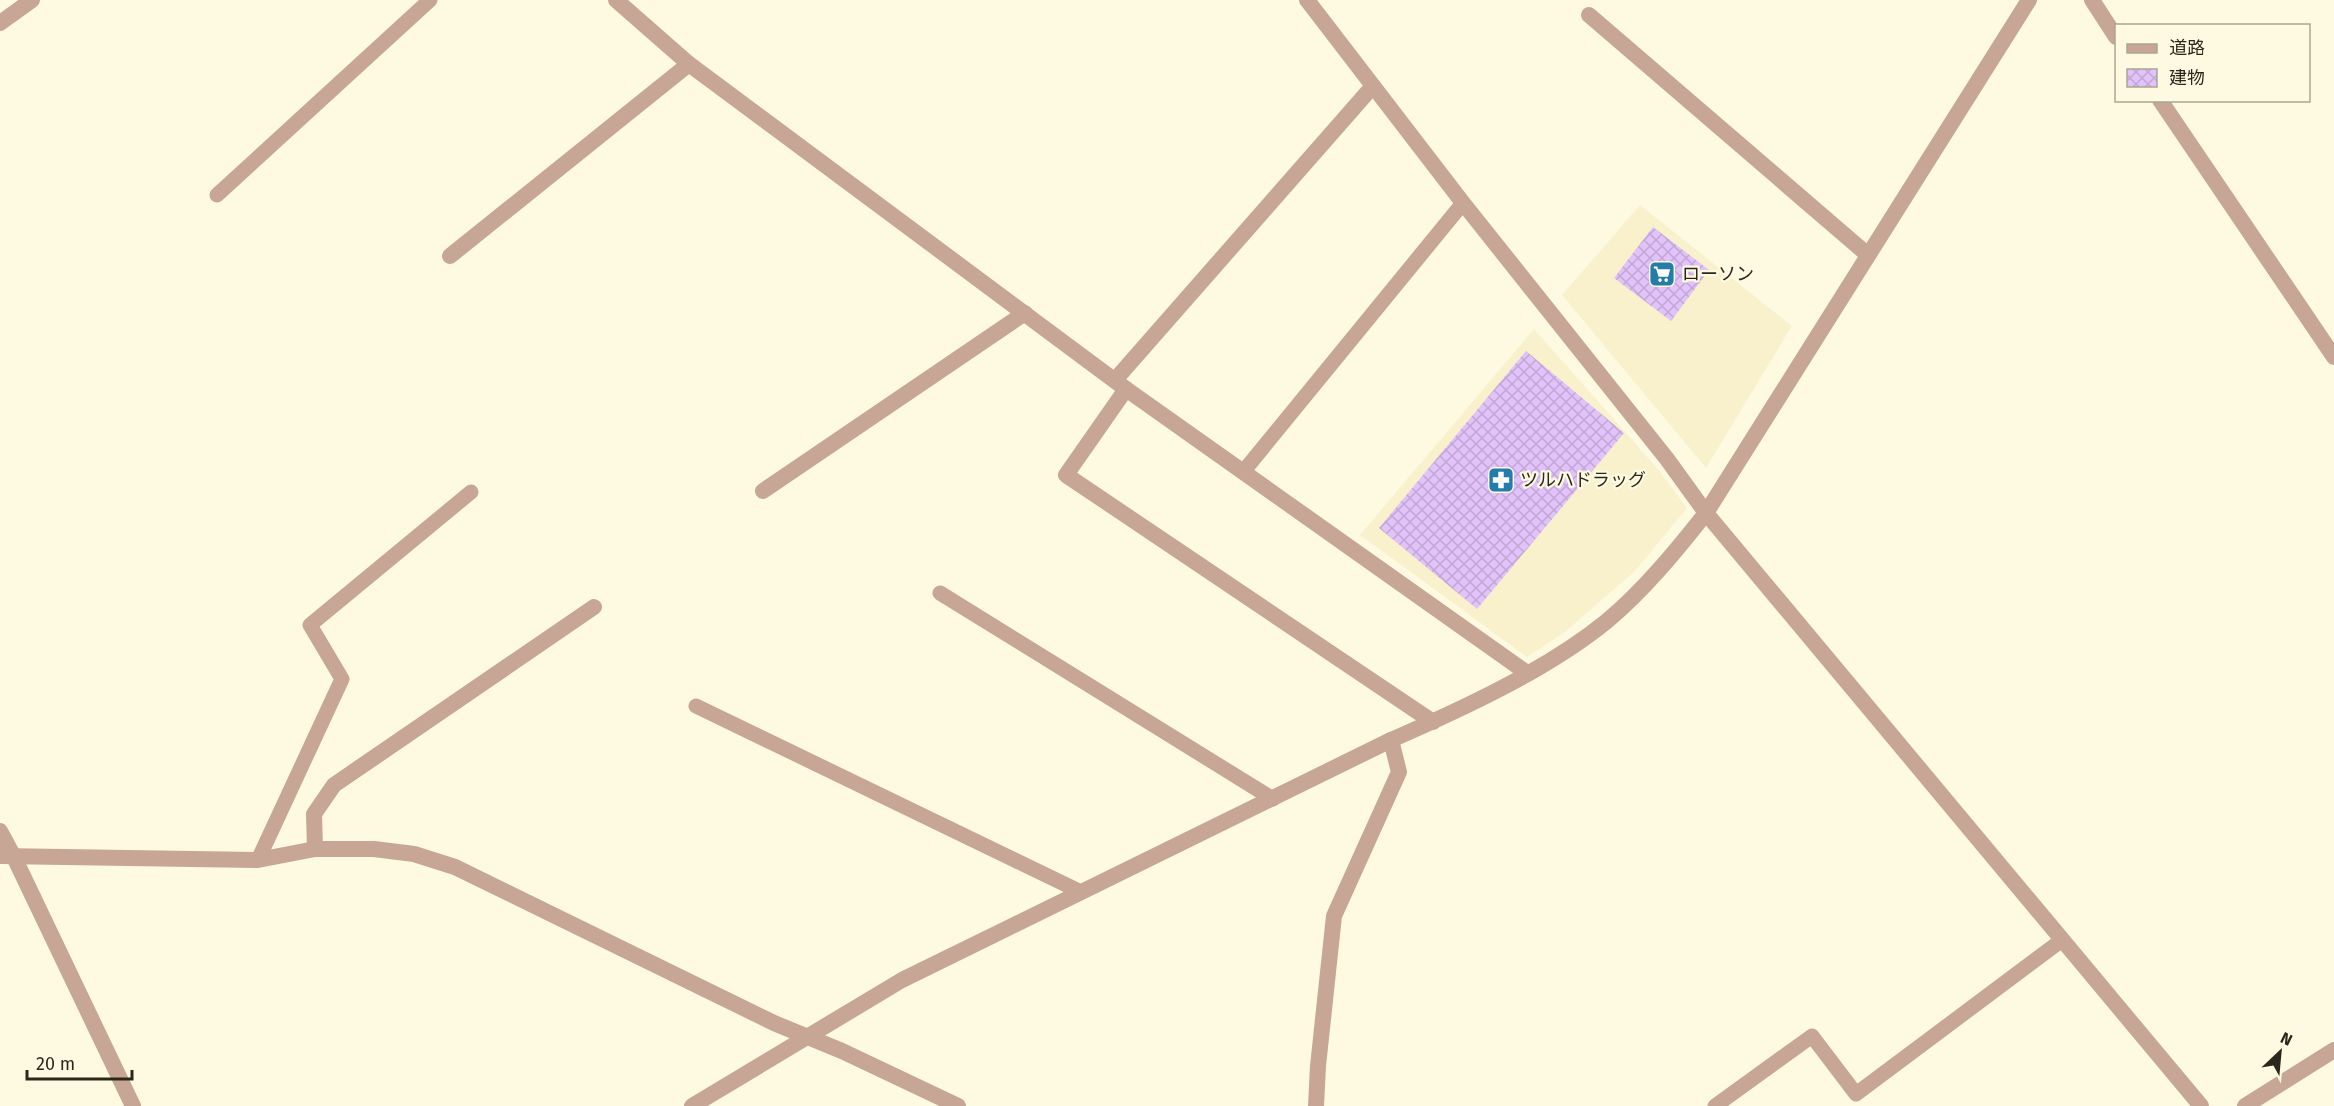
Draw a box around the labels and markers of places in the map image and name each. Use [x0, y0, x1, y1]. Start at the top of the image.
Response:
supermarket icon: ローソン [1647, 259, 1677, 289]
place label: ローソン [1682, 263, 1754, 285]
pharmacy icon: ツルハドラッグ [1486, 465, 1516, 495]
place label: ツルハドラッグ [1520, 469, 1646, 491]

